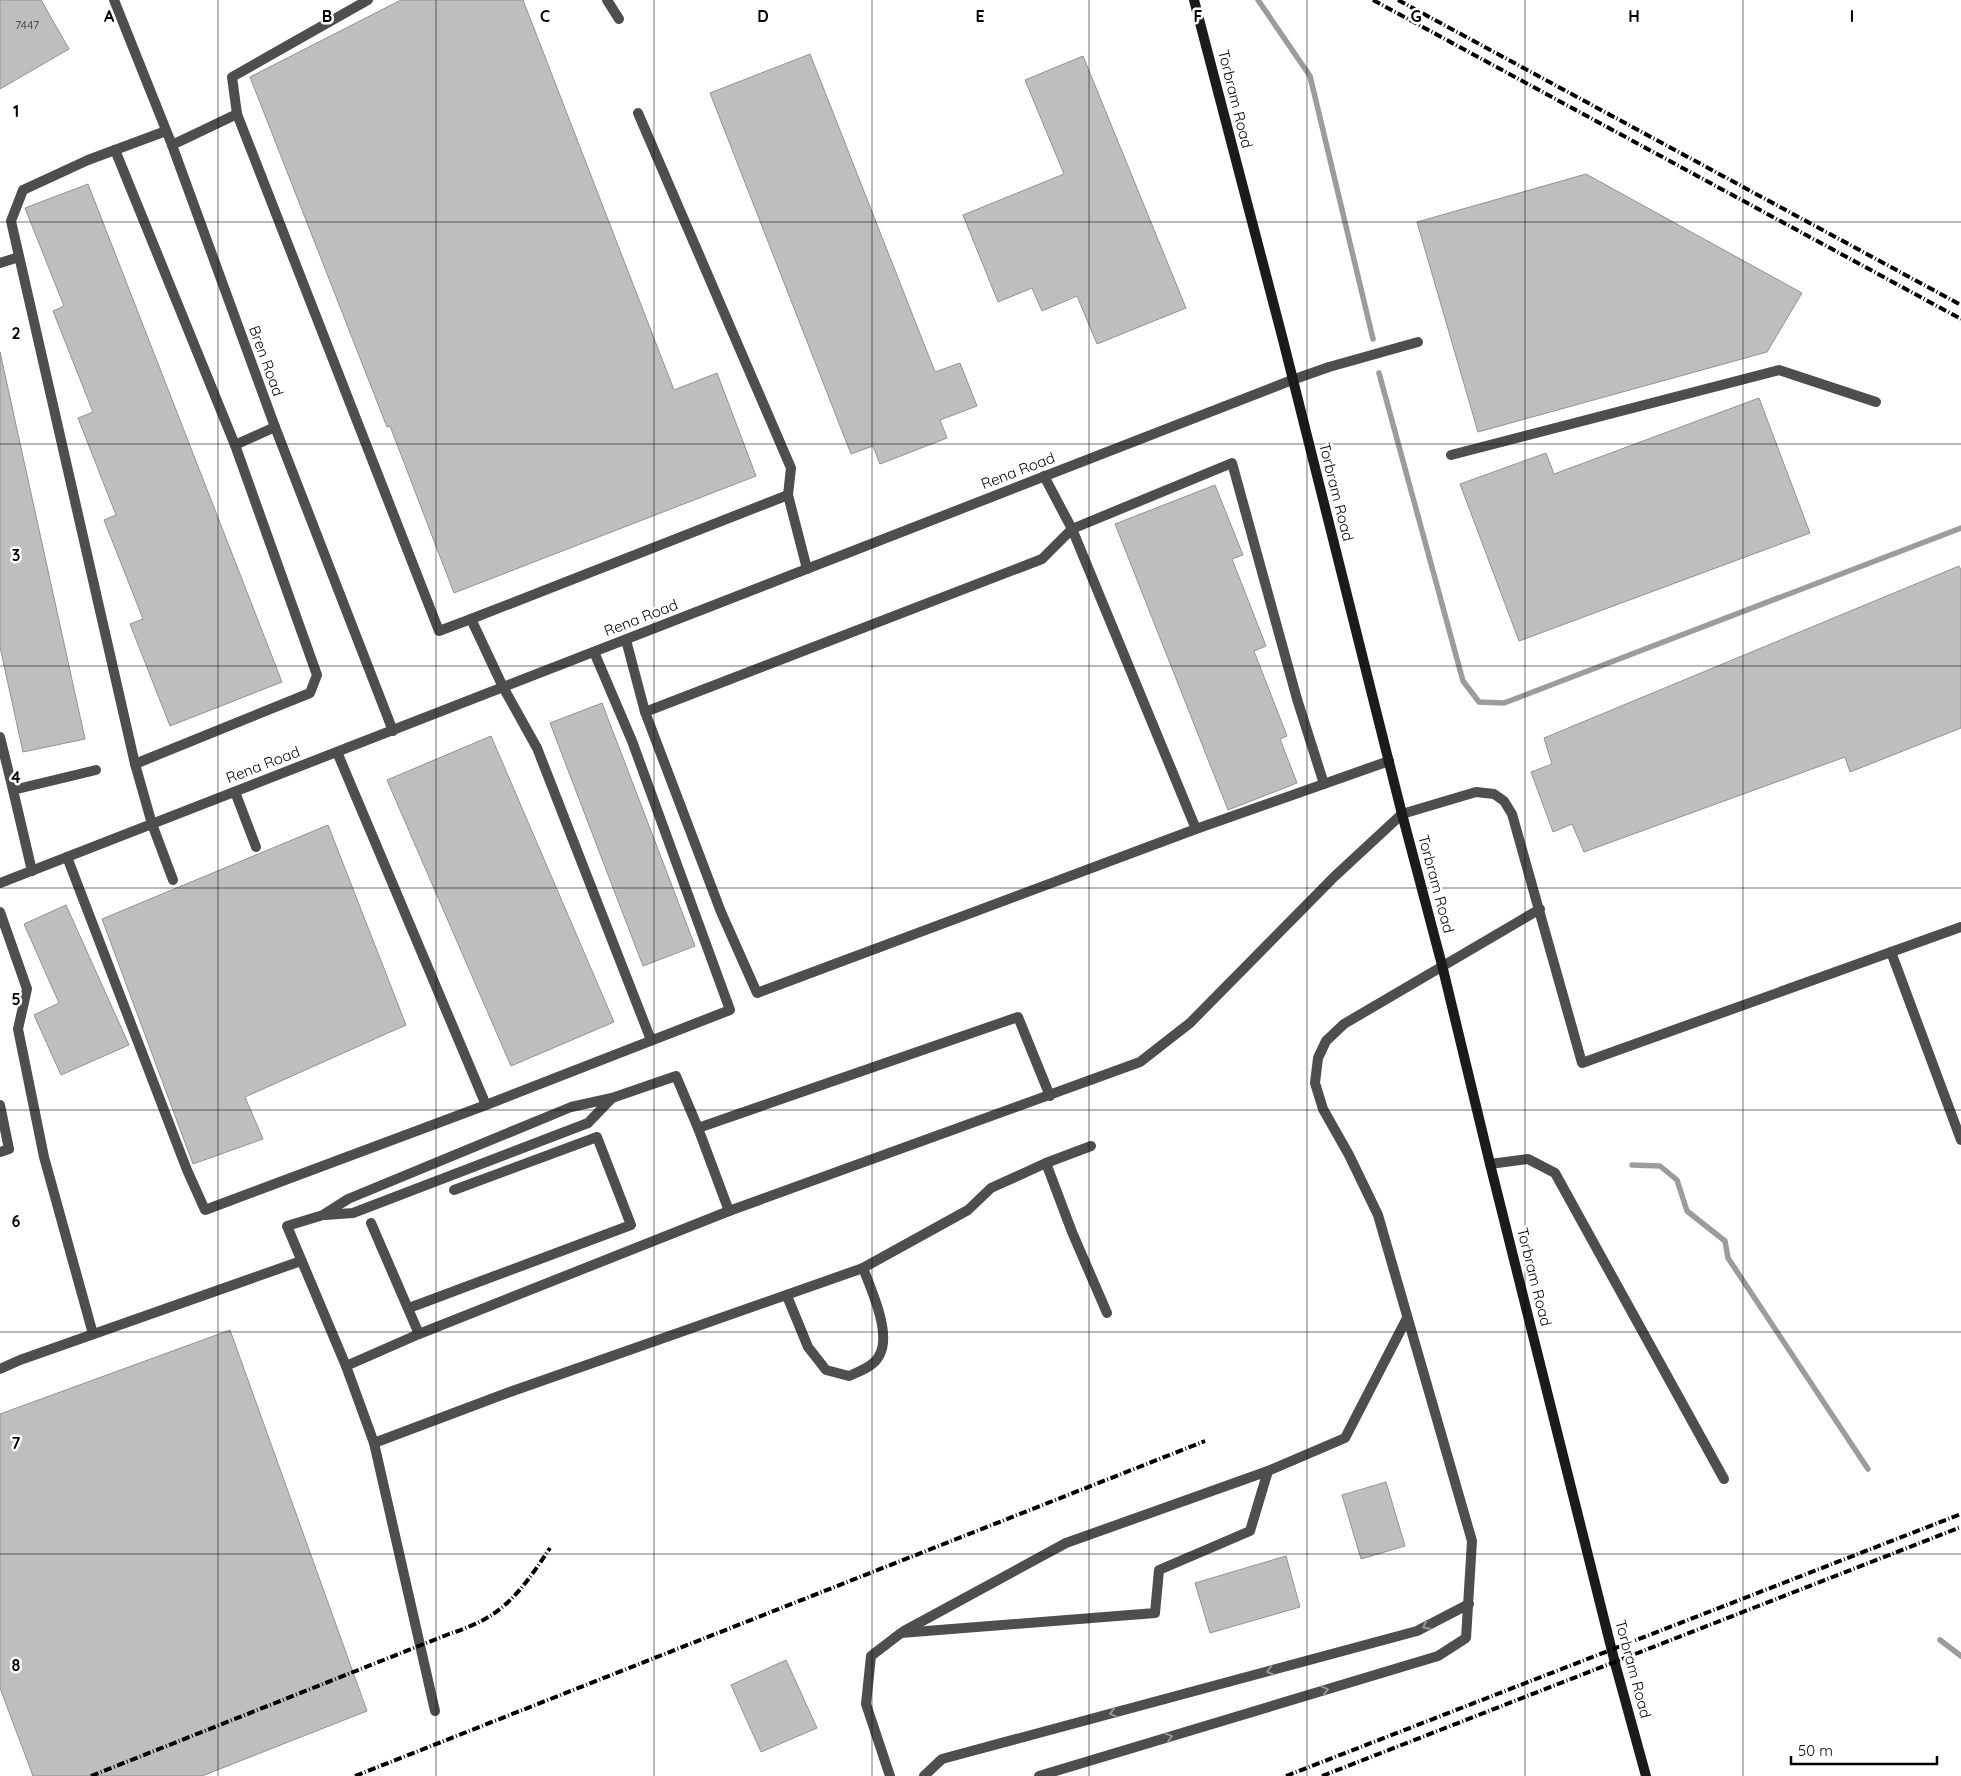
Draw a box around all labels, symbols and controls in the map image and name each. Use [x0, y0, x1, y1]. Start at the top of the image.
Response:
text: A [104, 6, 115, 26]
text: B [322, 6, 332, 26]
text: C [540, 6, 550, 26]
text: D [757, 6, 769, 26]
text: E [975, 6, 985, 26]
text: F [1194, 6, 1203, 26]
text: G [1410, 6, 1422, 26]
text: H [1628, 6, 1640, 26]
text: I [1850, 6, 1854, 26]
house number: 7447 [15, 17, 39, 32]
street label: Torbram Road [1214, 48, 1257, 150]
text: 1 [13, 101, 19, 121]
text: 2 [11, 323, 21, 343]
street label: Bren Road [245, 323, 288, 399]
street label: Torbram Road [1315, 441, 1358, 543]
street label: Rena Road [978, 448, 1057, 493]
text: 3 [12, 545, 20, 565]
street label: Rena Road [601, 595, 680, 640]
street label: Rena Road [223, 742, 302, 787]
text: 4 [11, 767, 21, 787]
street label: Torbram Road [1414, 833, 1459, 935]
text: 5 [11, 989, 21, 1009]
text: 6 [12, 1211, 21, 1231]
street label: Torbram Road [1513, 1226, 1556, 1328]
text: 7 [12, 1433, 21, 1453]
street label: Torbram Road [1611, 1618, 1656, 1720]
one-way arrow [1422, 1620, 1431, 1630]
text: 8 [12, 1655, 21, 1675]
one-way arrow [1266, 1665, 1274, 1675]
one-way arrow [1320, 1685, 1329, 1695]
one-way arrow [1108, 1707, 1117, 1718]
one-way arrow [1165, 1732, 1173, 1742]
scale bar [1791, 1734, 1937, 1766]
text: 50 m [1798, 1741, 1833, 1760]

